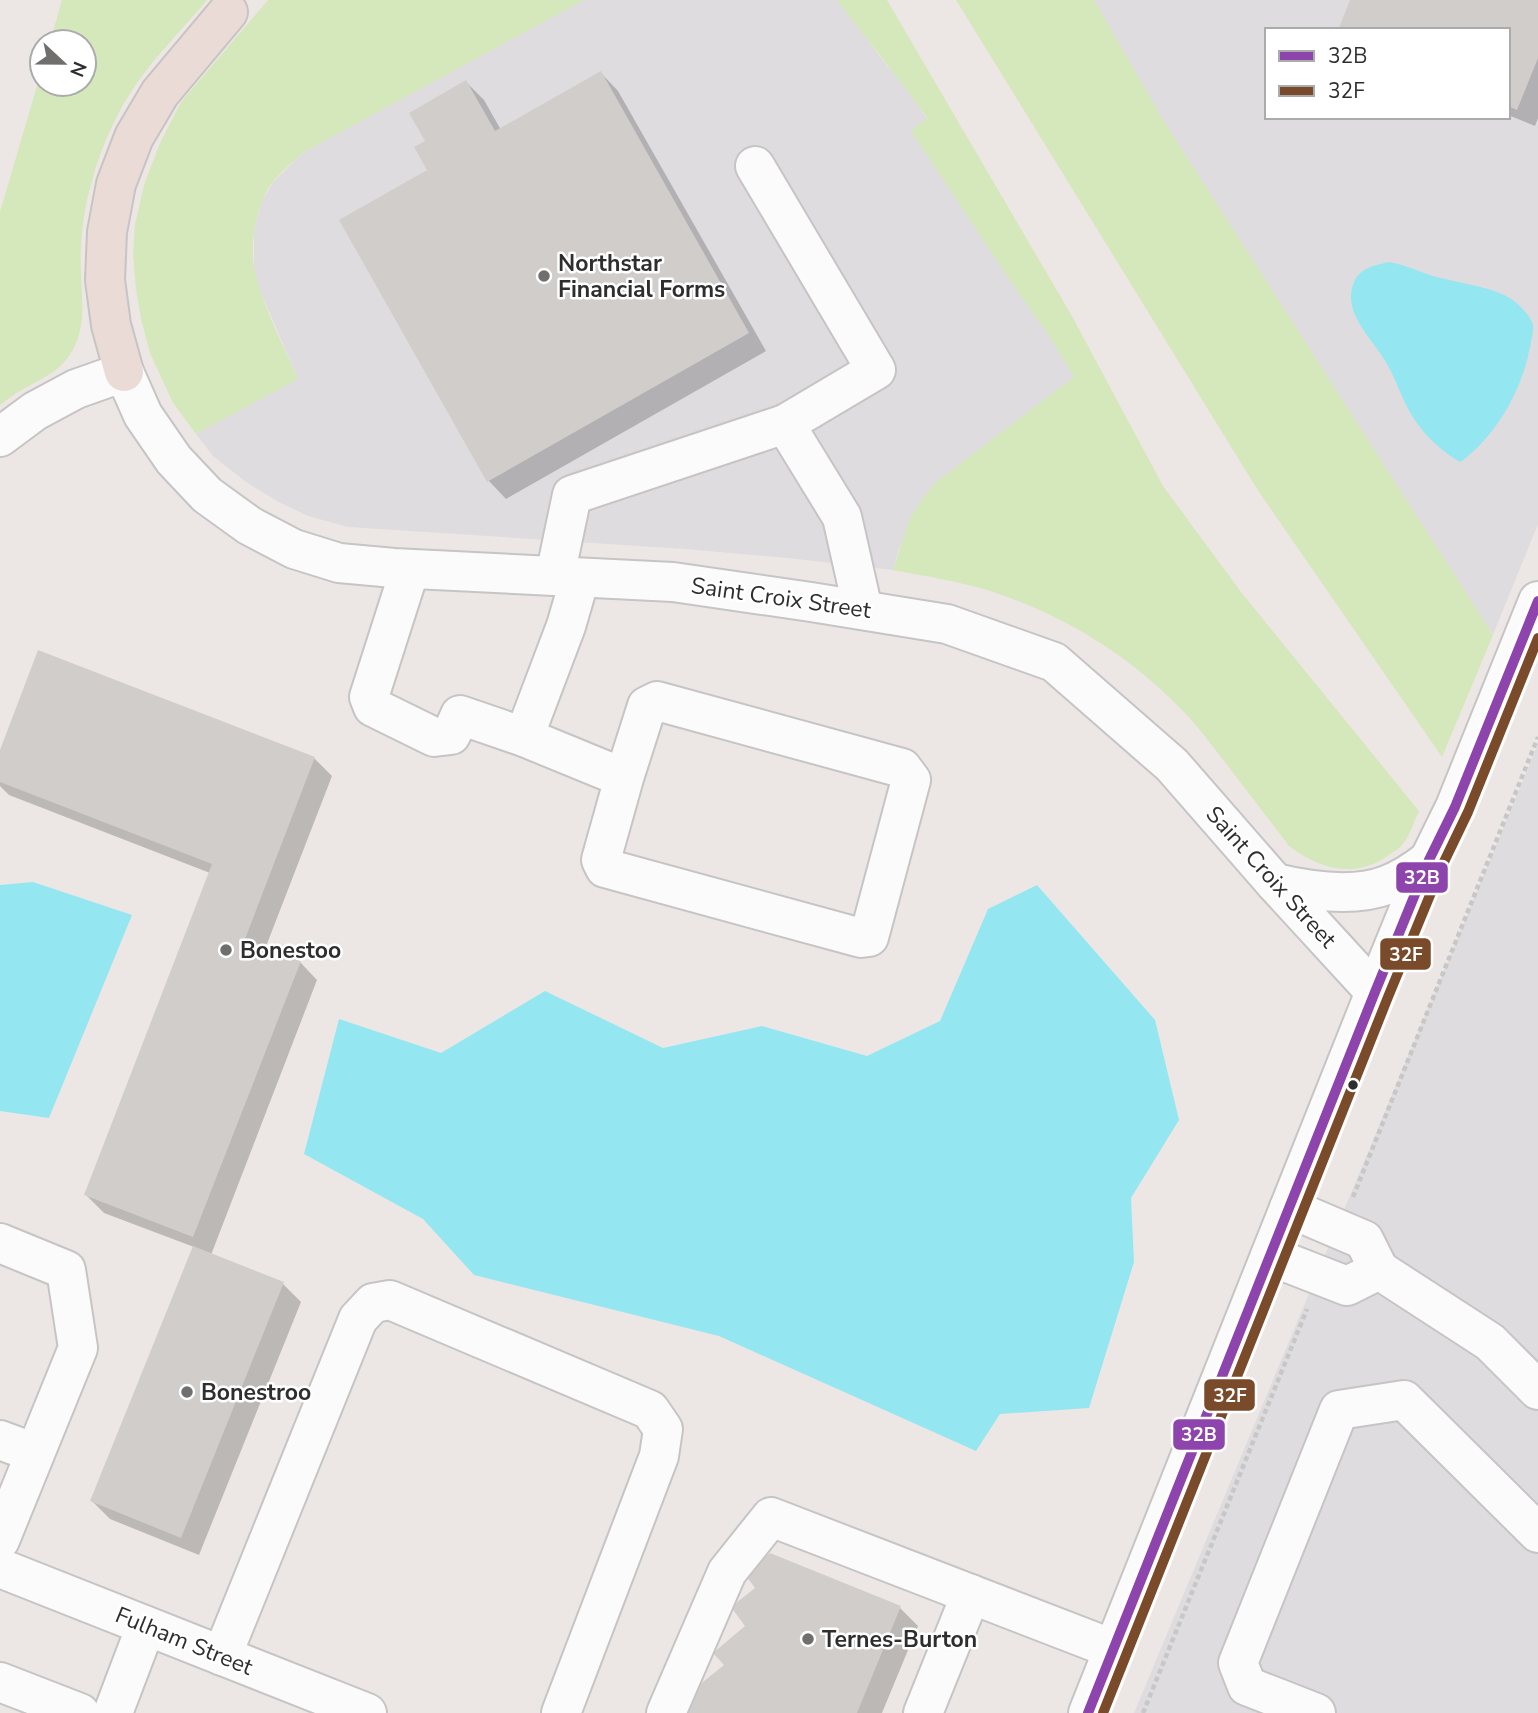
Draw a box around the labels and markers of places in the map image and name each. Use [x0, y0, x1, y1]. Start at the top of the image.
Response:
place label: Northstar Financial Forms [558, 248, 725, 305]
marker: Northstar Financial Forms [536, 268, 552, 284]
place label: Bonestoo [240, 935, 341, 966]
marker: Bonestoo [218, 942, 234, 958]
unlabelled marker [1346, 1078, 1360, 1092]
place label: Bonestroo [201, 1377, 311, 1408]
marker: Bonestroo [179, 1384, 195, 1400]
place label: Ternes-Burton [822, 1624, 977, 1655]
marker: Ternes-Burton [800, 1631, 816, 1647]

